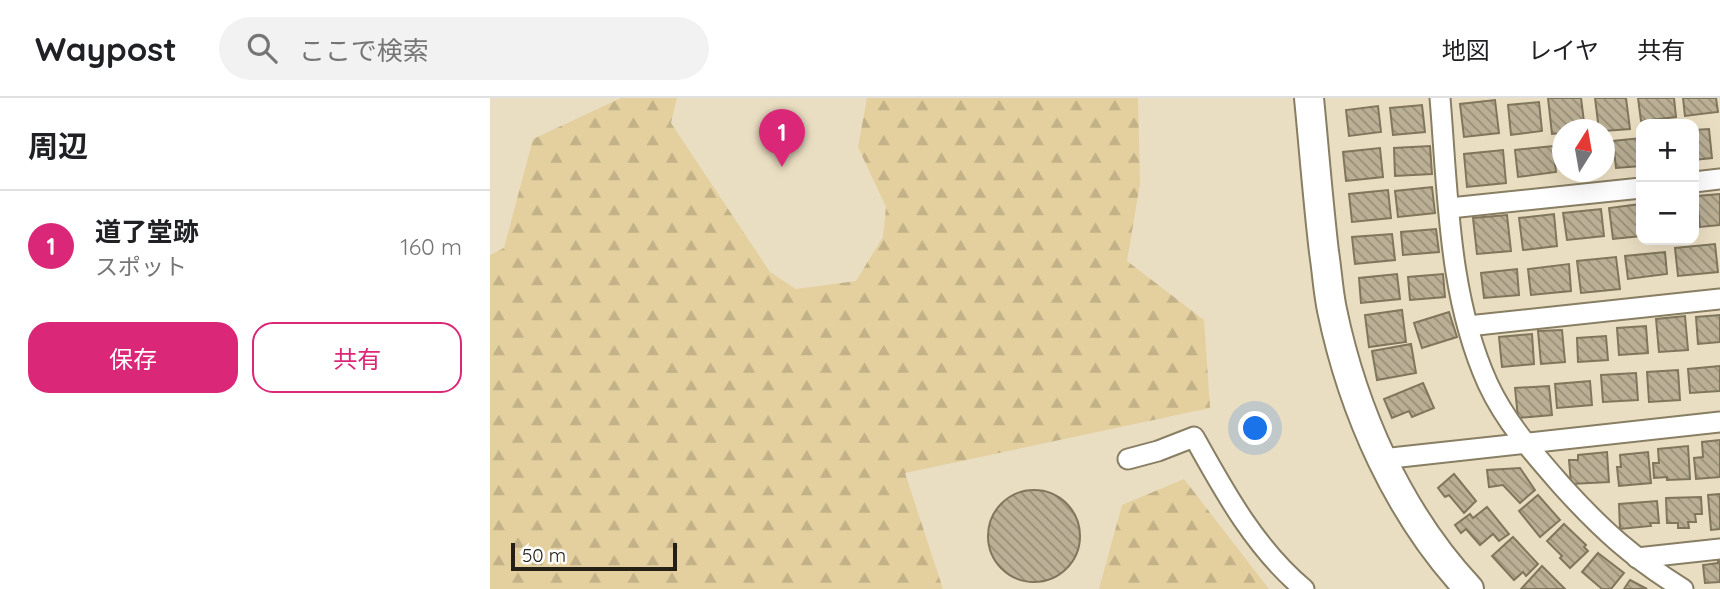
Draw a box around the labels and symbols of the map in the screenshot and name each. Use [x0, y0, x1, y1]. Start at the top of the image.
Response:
pin: 1 [759, 109, 805, 167]
north arrow [1552, 119, 1615, 182]
your location [1238, 411, 1272, 445]
scale bar [511, 540, 677, 572]

